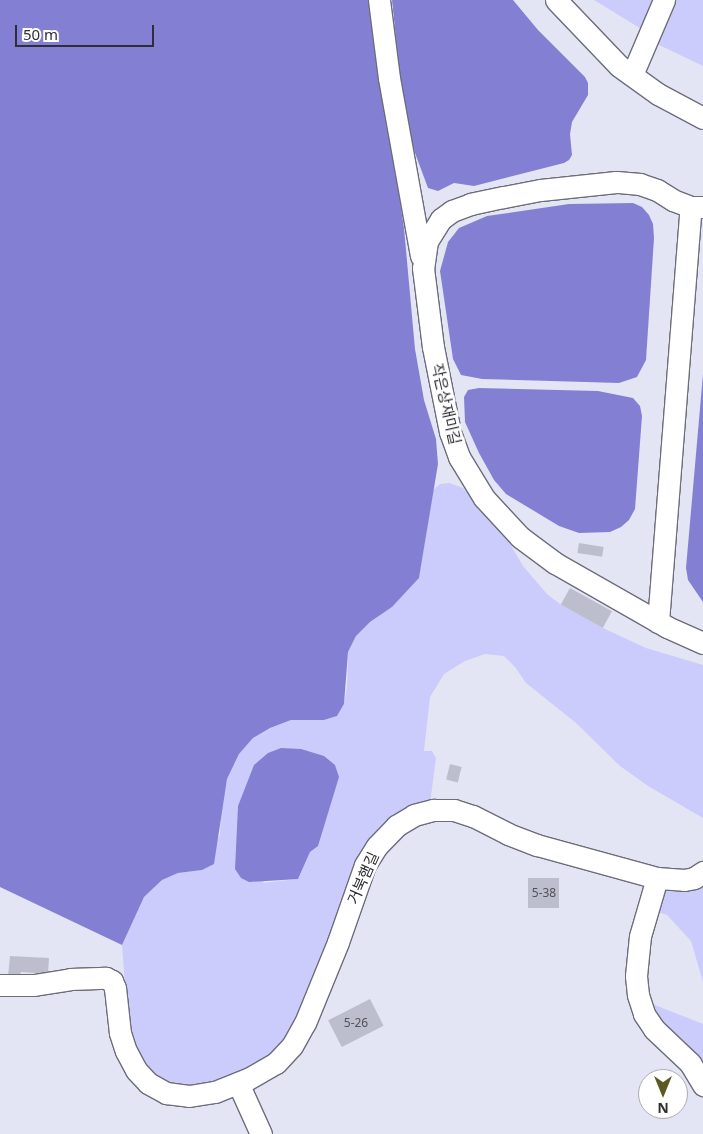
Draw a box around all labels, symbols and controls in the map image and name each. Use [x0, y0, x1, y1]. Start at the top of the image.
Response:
scale bar [18, 15, 156, 47]
text: 50 m [23, 24, 58, 44]
street label: 작은상재미길 [428, 362, 464, 446]
street label: 거북햄길 [344, 849, 382, 907]
house number: 5-38 [532, 886, 556, 900]
house number: 5-26 [344, 1016, 368, 1030]
north arrow [638, 1069, 688, 1119]
text: N [657, 1099, 669, 1118]

